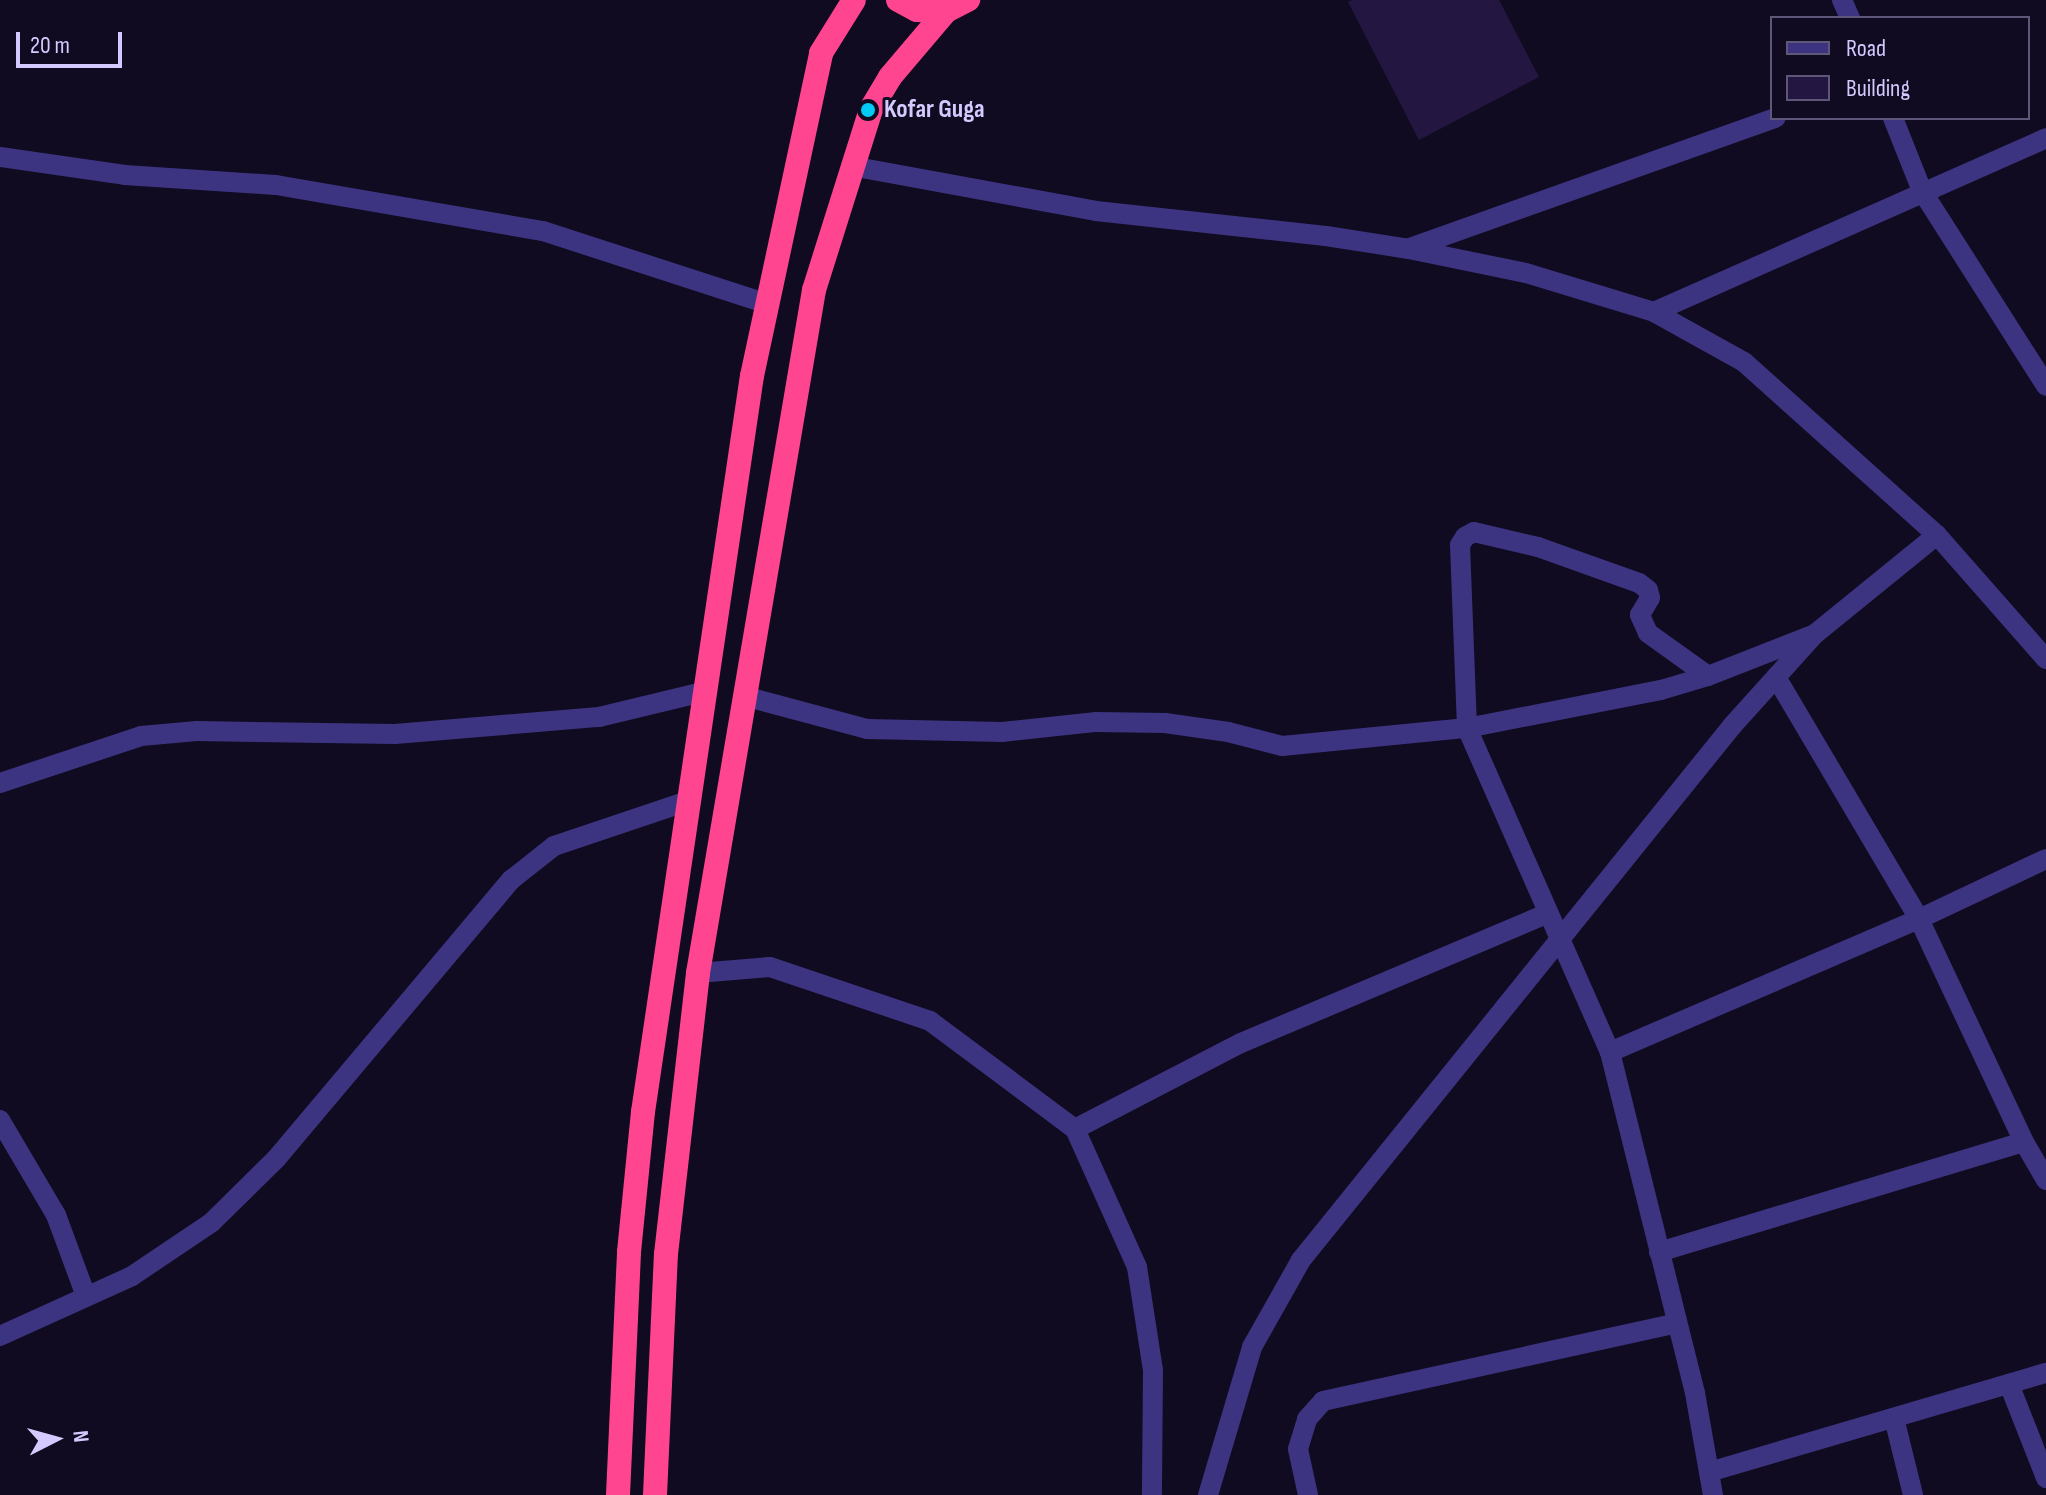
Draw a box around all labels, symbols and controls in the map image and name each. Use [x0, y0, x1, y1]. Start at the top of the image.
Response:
scale bar [20, 16, 126, 66]
legend [1770, 16, 2030, 120]
text: 20 m [30, 31, 70, 60]
text: Road [1846, 34, 1886, 63]
text: Building [1846, 74, 1910, 103]
place label: Kofar Guga [884, 94, 985, 126]
marker: Kofar Guga [859, 101, 877, 119]
north arrow [16, 1399, 96, 1479]
text: N [66, 1429, 94, 1444]

